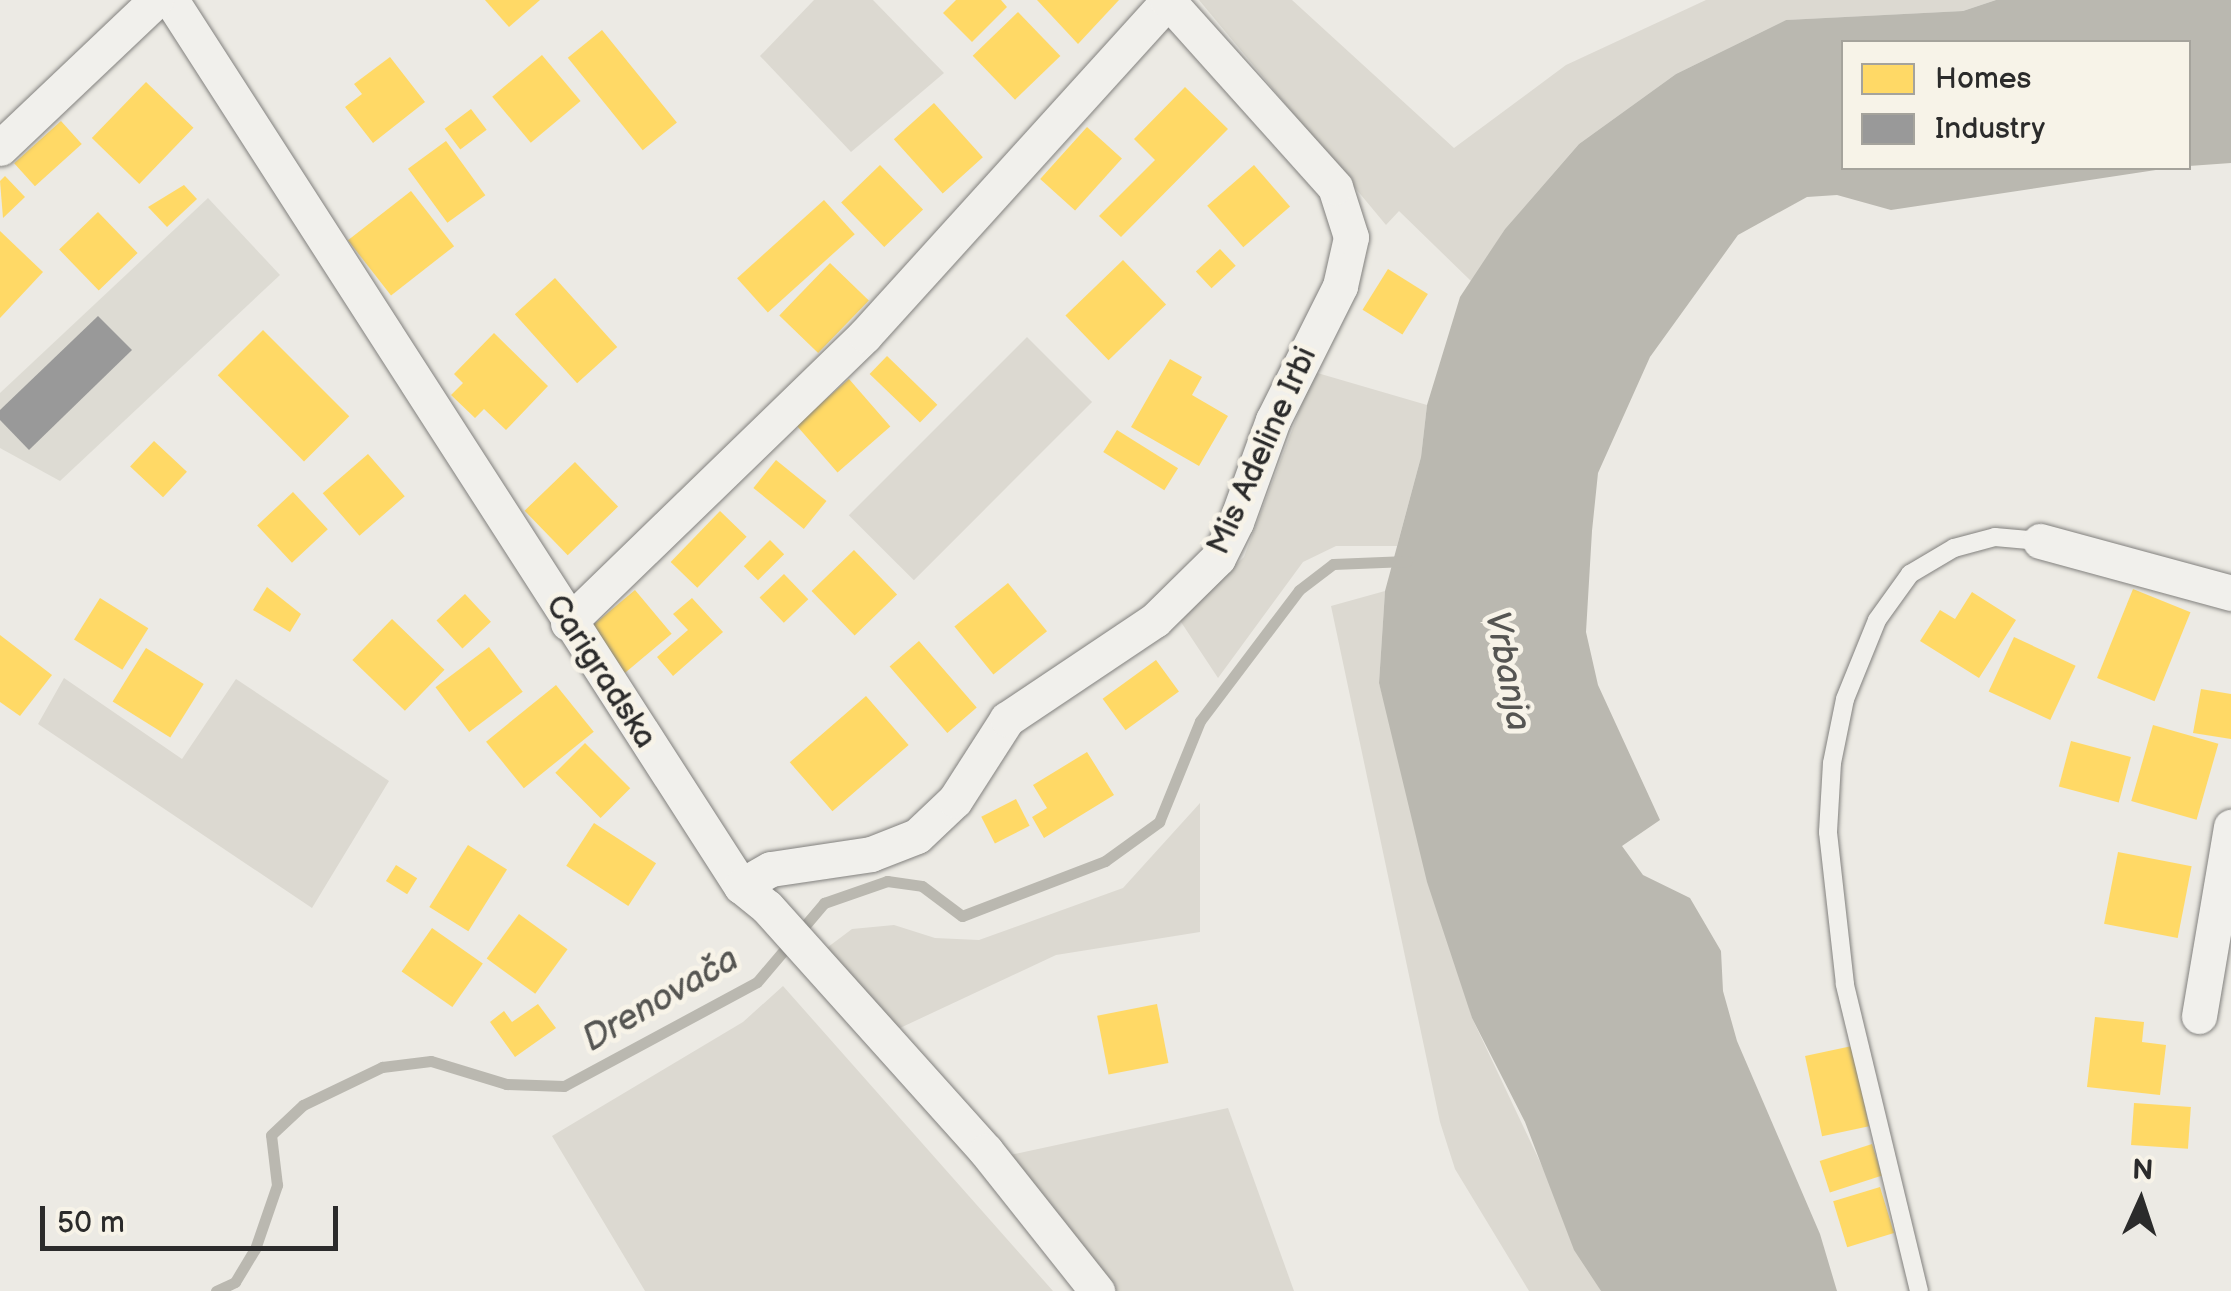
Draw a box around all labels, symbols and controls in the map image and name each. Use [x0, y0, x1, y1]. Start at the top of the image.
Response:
legend [1841, 40, 2191, 170]
text: Homes [1935, 61, 2031, 97]
text: Industry [1935, 111, 2045, 147]
street label: Mis Adeline Irbi [1200, 341, 1326, 561]
street label: Carigradska [536, 588, 664, 756]
water label: Vrbanja [1475, 608, 1539, 734]
water label: Drenovača [576, 939, 746, 1061]
north arrow [2091, 1151, 2191, 1251]
text: N [2131, 1154, 2154, 1188]
scale bar [45, 1186, 342, 1248]
text: 50 m [57, 1205, 125, 1241]

